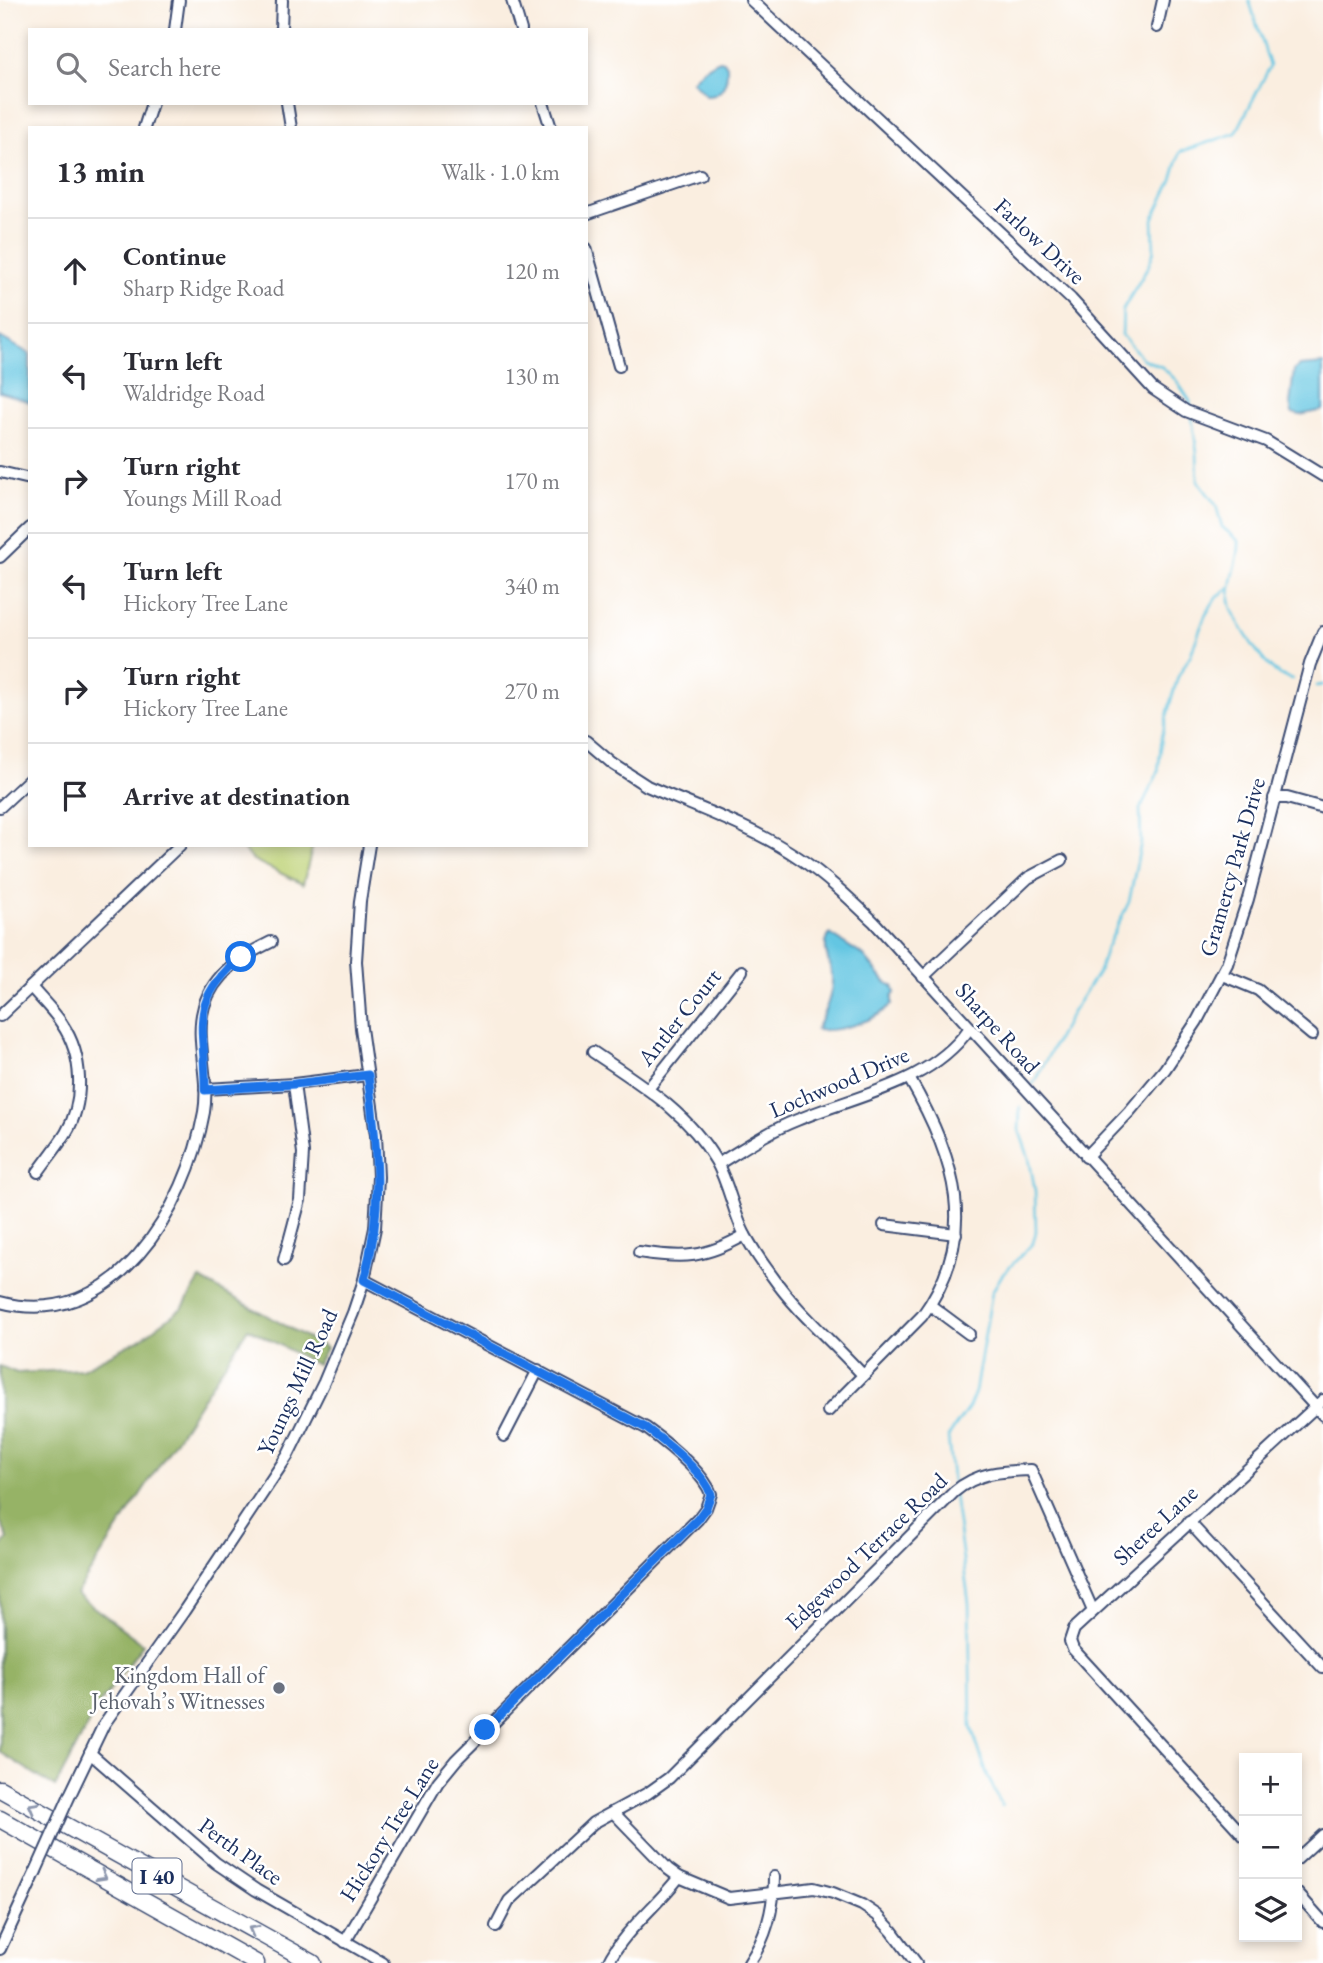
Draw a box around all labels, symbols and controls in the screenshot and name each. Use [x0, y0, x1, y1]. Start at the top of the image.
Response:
search box [28, 28, 588, 105]
icon: search [52, 48, 90, 86]
text: Search here [108, 50, 221, 84]
text: 13 min [56, 152, 145, 191]
text: Walk · 1.0 km [441, 157, 560, 187]
street label: Farlow Drive [988, 191, 1092, 291]
text: Continue [123, 239, 226, 273]
icon: ahead [56, 252, 94, 290]
text: 120 m [504, 256, 560, 286]
text: Sharp Ridge Road [123, 273, 284, 303]
text: Turn left [123, 344, 222, 378]
icon: left [56, 357, 94, 395]
text: 130 m [504, 361, 560, 391]
text: Waldridge Road [123, 378, 265, 408]
text: Turn right [123, 449, 241, 483]
icon: right [56, 462, 94, 500]
text: 170 m [504, 466, 560, 496]
text: Youngs Mill Road [123, 483, 282, 513]
text: Turn left [123, 554, 222, 588]
icon: left [56, 567, 94, 605]
text: 340 m [504, 571, 560, 601]
text: Hickory Tree Lane [123, 588, 288, 618]
text: Turn right [123, 659, 241, 693]
icon: right [56, 672, 94, 710]
text: 270 m [504, 676, 560, 706]
text: Hickory Tree Lane [123, 693, 288, 723]
street label: Gramercy Park Drive [1192, 774, 1272, 960]
icon: arrive [56, 777, 94, 815]
text: Arrive at destination [123, 779, 350, 813]
route start [225, 941, 256, 972]
street label: Antler Court [630, 962, 728, 1073]
street label: Sharpe Road [949, 976, 1047, 1080]
street label: Lochwood Drive [765, 1039, 913, 1125]
street label: Youngs Mill Road [250, 1303, 344, 1460]
street label: Edgewood Terrace Road [778, 1466, 954, 1636]
street label: Sheree Lane [1106, 1478, 1204, 1572]
place label: Kingdom Hall of Jehovah’s Witnesses [89, 1660, 268, 1716]
marker: Kingdom Hall of Jehovah’s Witnesses [271, 1680, 287, 1696]
route end [469, 1714, 500, 1745]
street label: Hickory Tree Lane [333, 1751, 445, 1907]
map controls [1239, 1753, 1302, 1942]
button: + [1239, 1753, 1302, 1816]
one-way arrow [28, 1802, 41, 1815]
street label: Perth Place [193, 1810, 289, 1892]
button: − [1239, 1816, 1302, 1879]
road number: I 40 [132, 1858, 182, 1894]
one-way arrow [95, 1868, 108, 1881]
button: layers [1239, 1879, 1302, 1942]
one-way arrow [248, 1925, 261, 1938]

